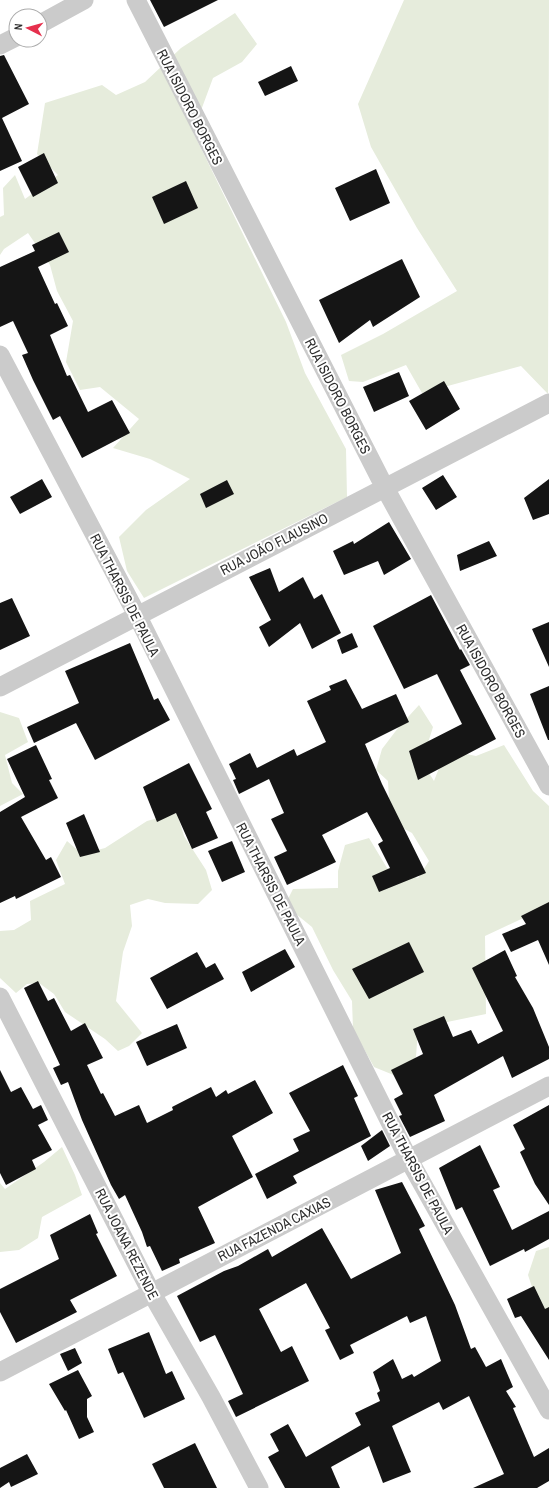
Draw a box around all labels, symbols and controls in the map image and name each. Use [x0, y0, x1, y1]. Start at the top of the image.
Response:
north arrow [8, 8, 48, 48]
text: N [11, 23, 25, 31]
street label: RUA ISIDORO BORGES [153, 46, 227, 168]
street label: RUA ISIDORO BORGES [301, 335, 375, 457]
street label: RUA JOÃO FLAUSINO [217, 509, 331, 579]
street label: RUA THARSIS DE PAULA [86, 531, 164, 660]
street label: RUA ISIDORO BORGES [452, 621, 530, 741]
street label: RUA THARSIS DE PAULA [232, 820, 310, 949]
street label: RUA THARSIS DE PAULA [378, 1109, 458, 1237]
street label: RUA JOANA REZENDE [91, 1185, 163, 1303]
street label: RUA FAZENDA CAXIAS [214, 1193, 334, 1265]

